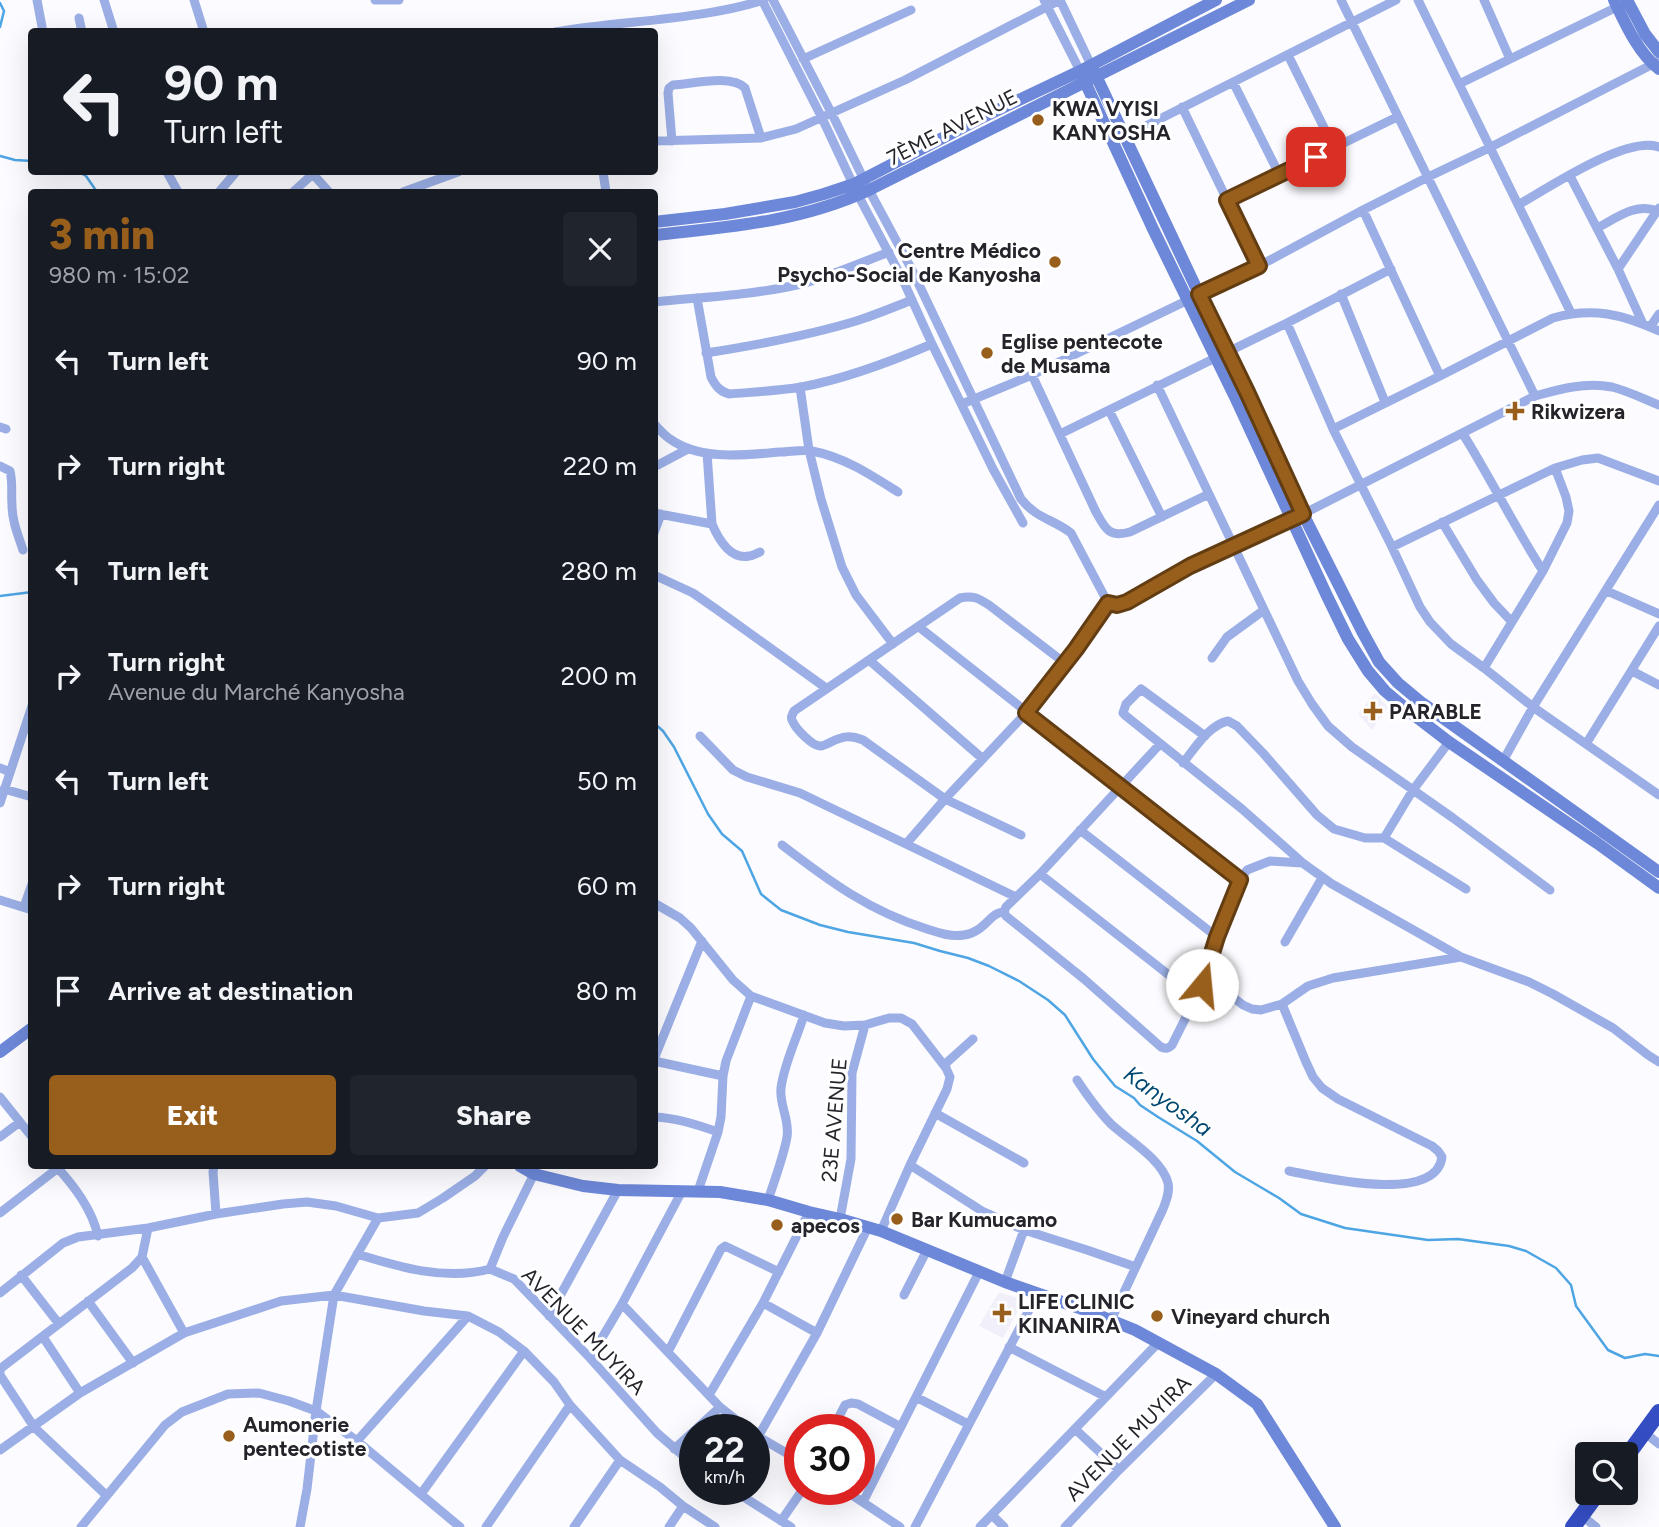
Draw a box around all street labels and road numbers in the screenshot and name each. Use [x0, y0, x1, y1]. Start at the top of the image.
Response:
street label: 7ÈME AVENUE [883, 83, 1021, 171]
street label: 23E AVENUE [816, 1057, 852, 1183]
street label: AVENUE MUYIRA [517, 1262, 651, 1400]
street label: AVENUE MUYIRA [1060, 1370, 1196, 1506]

